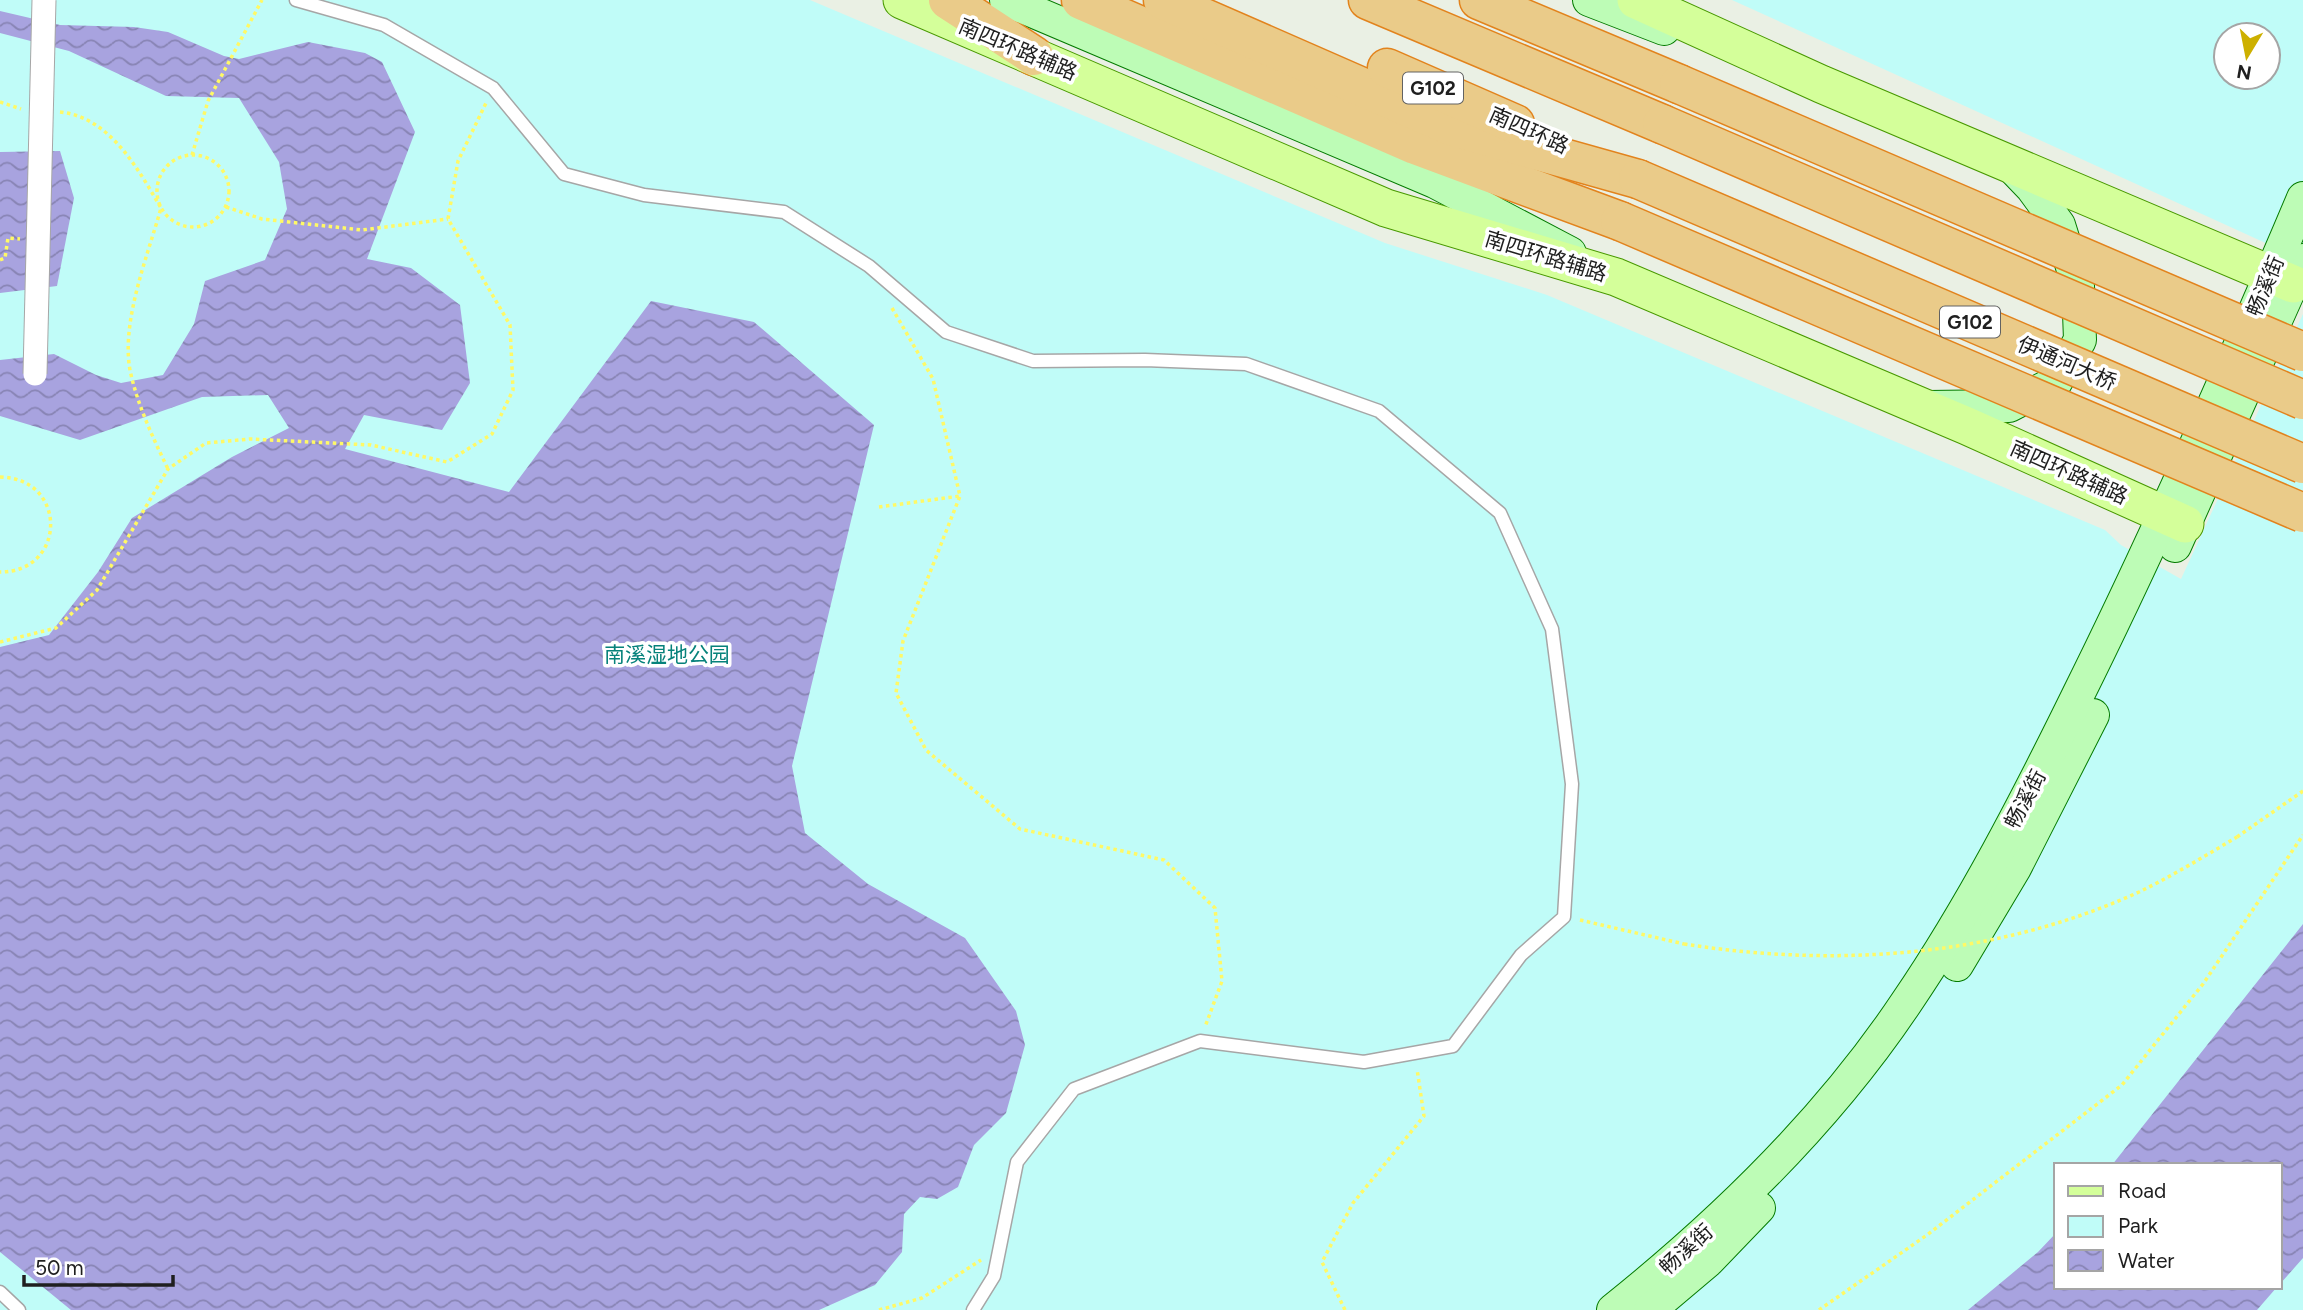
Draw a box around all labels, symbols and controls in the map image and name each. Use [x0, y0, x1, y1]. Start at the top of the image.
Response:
street label: 南四环路辅路 [955, 13, 1081, 85]
north arrow [2212, 21, 2282, 91]
text: N [2235, 60, 2253, 85]
road number: G102 [1403, 72, 1463, 104]
street label: 南四环路 [1486, 101, 1572, 159]
street label: 南四环路辅路 [1482, 226, 1610, 286]
street label: 畅溪街 [2241, 252, 2289, 320]
road number: G102 [1940, 306, 2000, 338]
street label: 伊通河大桥 [2014, 331, 2120, 395]
street label: 南四环路辅路 [2006, 435, 2132, 509]
park label: 南溪湿地公园 [604, 642, 730, 667]
street label: 畅溪街 [1999, 765, 2051, 833]
legend [2054, 1163, 2282, 1289]
text: Road [2118, 1178, 2166, 1203]
text: Park [2118, 1213, 2159, 1238]
street label: 畅溪街 [1654, 1219, 1718, 1279]
scale bar [24, 1244, 173, 1288]
text: Water [2118, 1248, 2174, 1273]
text: 50 m [35, 1255, 84, 1280]

